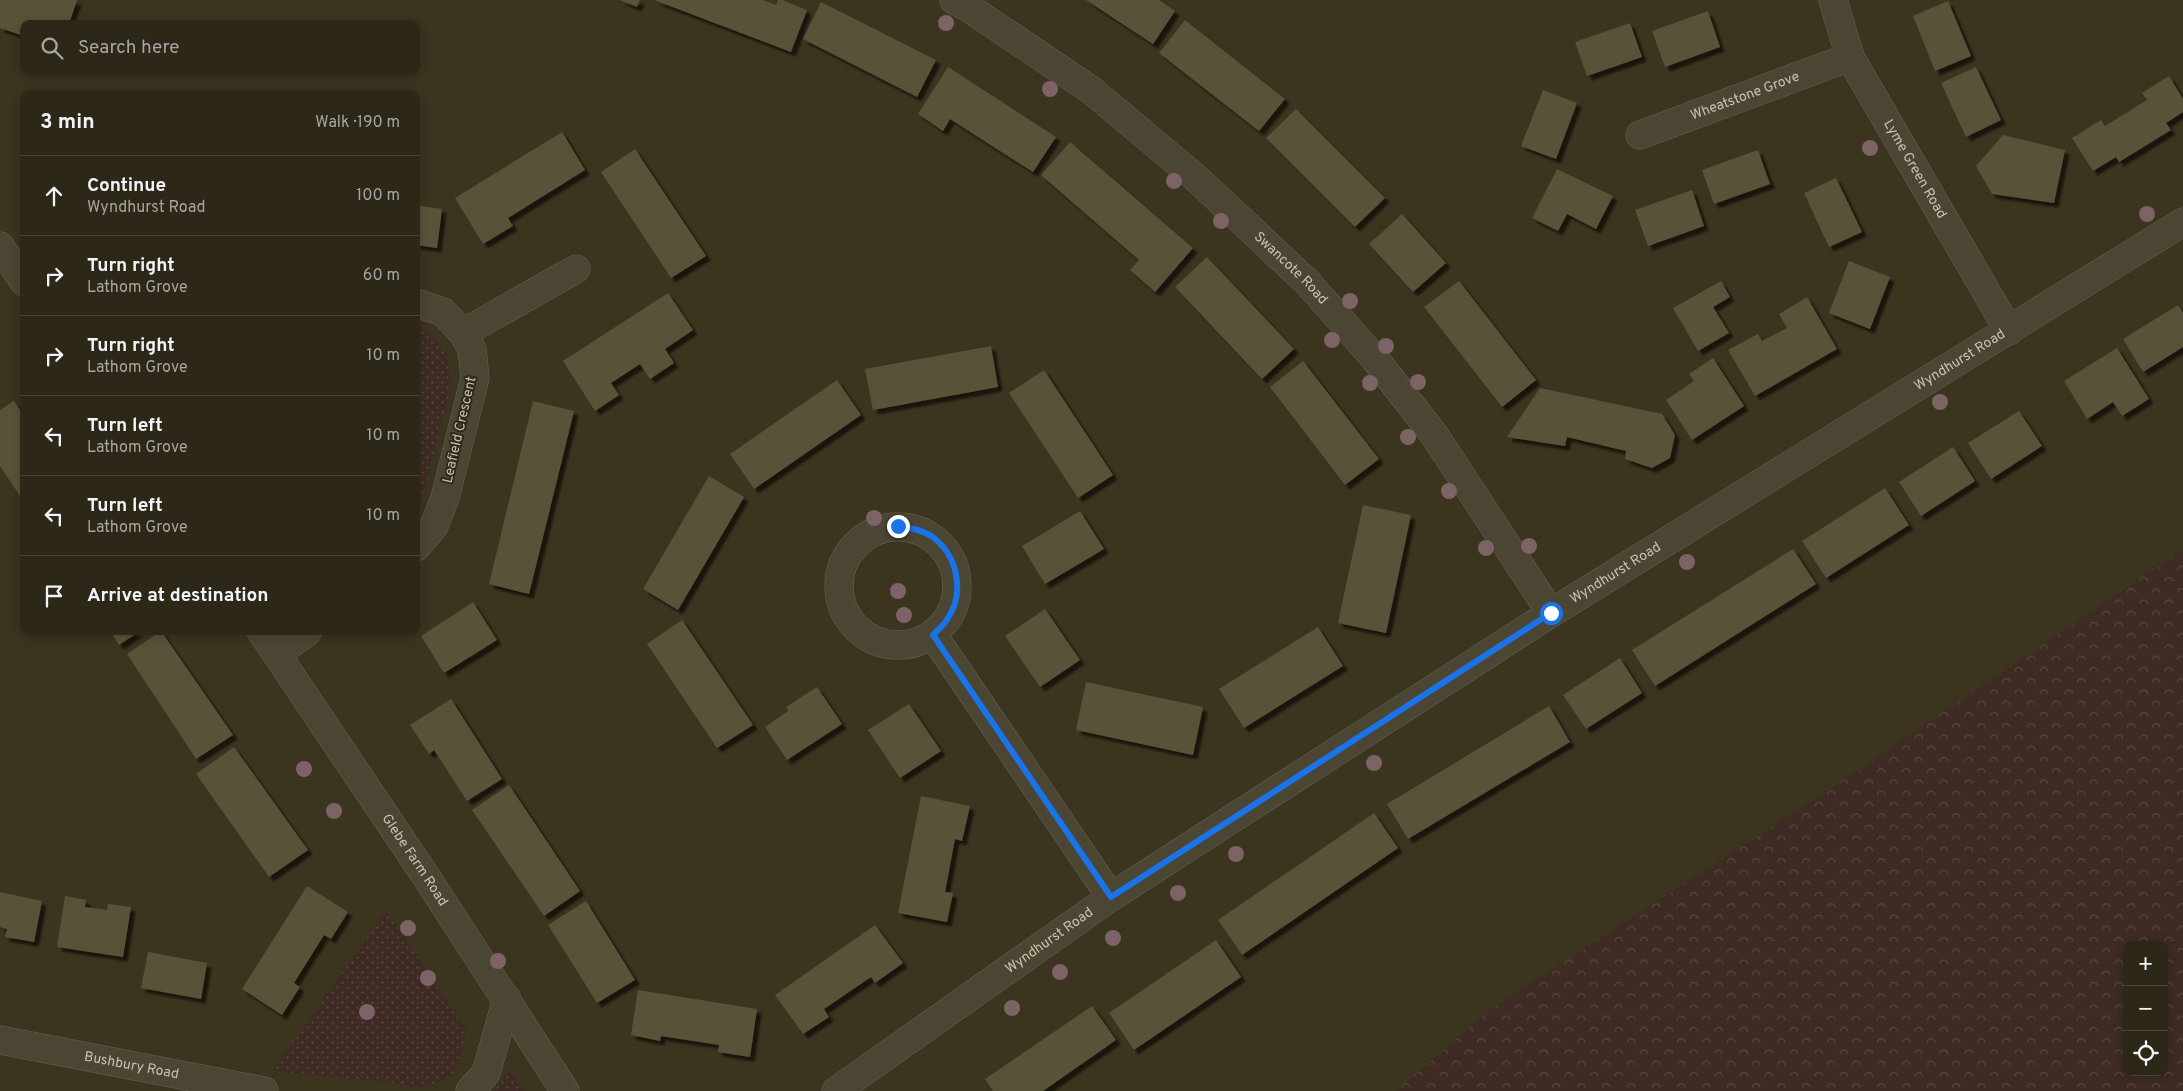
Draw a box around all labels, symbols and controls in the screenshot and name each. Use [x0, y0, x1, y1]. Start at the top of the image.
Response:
search box [20, 20, 420, 75]
icon: search [38, 34, 66, 62]
text: Search here [78, 36, 180, 60]
street label: Wheatstone Grove [1688, 68, 1802, 124]
text: 3 min [40, 109, 95, 136]
text: Walk · 190 m [315, 113, 400, 133]
street label: Lyme Green Road [1880, 116, 1950, 222]
text: Continue [87, 174, 166, 198]
icon: ahead [40, 182, 68, 210]
text: 100 m [356, 186, 400, 206]
text: Wyndhurst Road [87, 198, 206, 218]
street label: Swancote Road [1250, 228, 1331, 308]
text: Turn right [87, 254, 175, 278]
icon: right [40, 262, 68, 290]
text: 60 m [363, 266, 400, 286]
text: Lathom Grove [87, 278, 188, 298]
street label: Wyndhurst Road [1911, 326, 2008, 395]
text: Turn right [87, 334, 175, 358]
icon: right [40, 342, 68, 370]
text: 10 m [366, 346, 400, 366]
text: Lathom Grove [87, 358, 188, 378]
street label: Leafield Crescent [439, 375, 481, 485]
text: Turn left [87, 414, 163, 438]
icon: left [40, 422, 68, 450]
text: 10 m [366, 426, 400, 446]
text: Lathom Grove [87, 438, 188, 458]
text: Turn left [87, 494, 163, 518]
icon: left [40, 502, 68, 530]
text: 10 m [366, 506, 400, 526]
route end [887, 515, 910, 538]
text: Lathom Grove [87, 518, 188, 538]
street label: Wyndhurst Road [1567, 539, 1664, 608]
icon: arrive [40, 582, 68, 610]
text: Arrive at destination [87, 584, 268, 608]
route start [1540, 602, 1563, 625]
street label: Glebe Farm Road [378, 811, 452, 909]
street label: Wyndhurst Road [1002, 904, 1097, 977]
map controls [2123, 941, 2168, 1076]
button: + [2123, 941, 2168, 986]
button: − [2123, 986, 2168, 1031]
button: locate [2123, 1031, 2168, 1076]
street label: Bushbury Road [83, 1048, 180, 1083]

